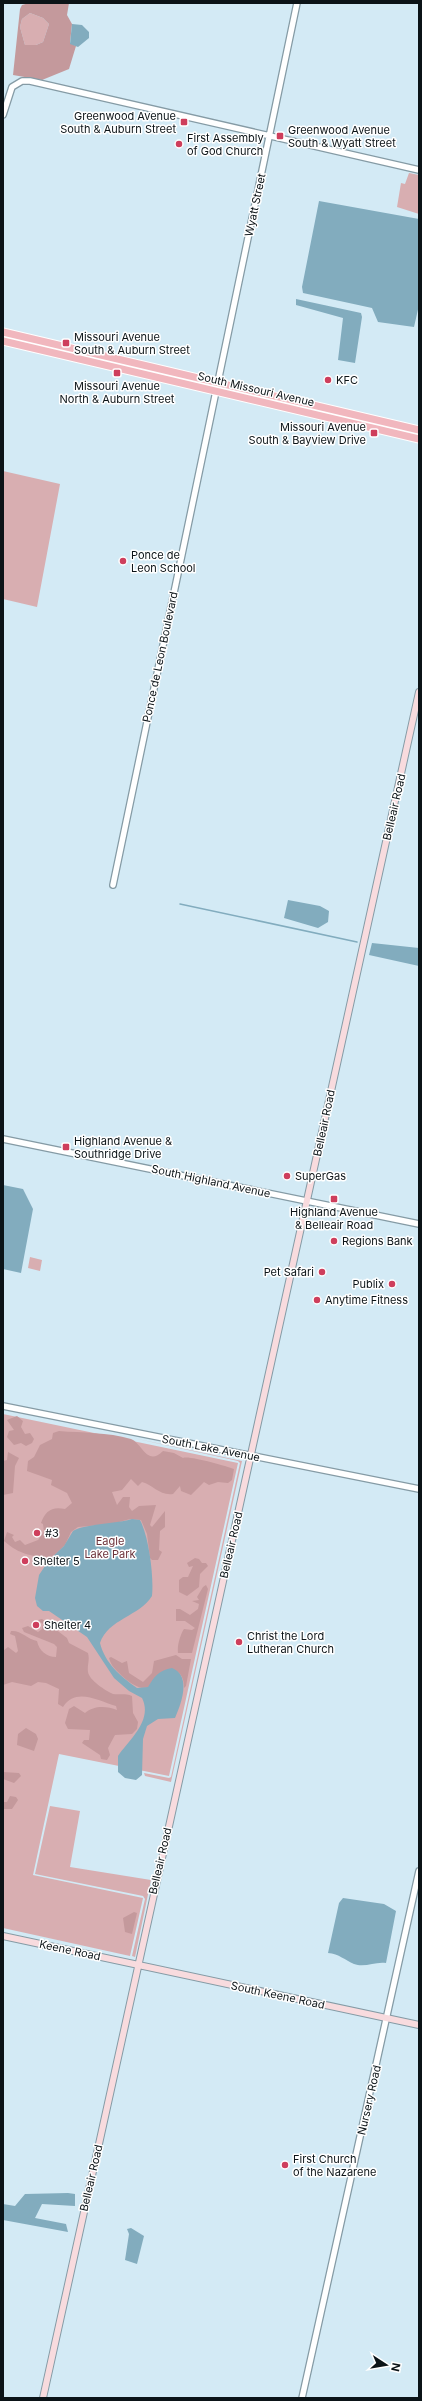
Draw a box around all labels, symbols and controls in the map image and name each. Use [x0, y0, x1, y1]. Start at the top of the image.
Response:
place label: Greenwood Avenue South & Auburn Street [60, 109, 176, 136]
marker: Greenwood Avenue South & Auburn Street [179, 117, 189, 127]
place label: Greenwood Avenue South & Wyatt Street [288, 123, 396, 150]
place label: First Assembly of God Church [187, 131, 264, 158]
marker: Greenwood Avenue South & Wyatt Street [275, 131, 285, 141]
marker: First Assembly of God Church [174, 139, 184, 149]
street label: Wyatt Street [241, 172, 269, 238]
place label: Missouri Avenue South & Auburn Street [74, 330, 190, 357]
marker: Missouri Avenue South & Auburn Street [61, 338, 71, 348]
marker: Missouri Avenue North & Auburn Street [112, 368, 122, 378]
street label: South Missouri Avenue [196, 369, 316, 409]
place label: KFC [336, 373, 358, 387]
marker: KFC [323, 375, 333, 385]
place label: Missouri Avenue North & Auburn Street [60, 379, 175, 406]
place label: Missouri Avenue South & Bayview Drive [249, 420, 366, 447]
marker: Missouri Avenue South & Bayview Drive [369, 428, 379, 438]
place label: Ponce de Leon School [131, 548, 196, 575]
marker: Ponce de Leon School [118, 556, 128, 566]
street label: Ponce de Leon Boulevard [139, 590, 181, 724]
street label: Belleair Road [380, 772, 408, 842]
street label: Belleair Road [310, 1088, 338, 1158]
place label: Highland Avenue & Southridge Drive [74, 1134, 172, 1161]
marker: Highland Avenue & Southridge Drive [61, 1142, 71, 1152]
street label: South Highland Avenue [150, 1162, 272, 1200]
place label: SuperGas [295, 1169, 346, 1183]
marker: SuperGas [282, 1171, 292, 1181]
marker: Highland Avenue & Belleair Road [329, 1194, 339, 1204]
place label: Highland Avenue & Belleair Road [290, 1205, 378, 1232]
place label: Regions Bank [342, 1234, 413, 1248]
marker: Regions Bank [329, 1236, 339, 1246]
place label: Pet Safari [264, 1265, 314, 1279]
marker: Pet Safari [317, 1267, 327, 1277]
place label: Publix [352, 1277, 384, 1291]
marker: Publix [387, 1279, 397, 1289]
place label: Anytime Fitness [325, 1293, 408, 1307]
marker: Anytime Fitness [312, 1295, 322, 1305]
street label: South Lake Avenue [161, 1432, 261, 1464]
street label: Belleair Road [217, 1510, 245, 1580]
place label: #3 [45, 1526, 59, 1540]
marker: #3 [32, 1528, 42, 1538]
park label: Eagle Lake Park [84, 1534, 136, 1561]
place label: Shelter 5 [33, 1554, 80, 1568]
marker: Shelter 5 [20, 1556, 30, 1566]
place label: Shelter 4 [44, 1618, 91, 1632]
marker: Shelter 4 [31, 1620, 41, 1630]
place label: Christ the Lord Lutheran Church [247, 1629, 334, 1656]
marker: Christ the Lord Lutheran Church [234, 1637, 244, 1647]
street label: Belleair Road [146, 1826, 174, 1896]
street label: Keene Road [38, 1937, 102, 1963]
street label: South Keene Road [230, 1978, 326, 2012]
street label: Nursery Road [354, 2064, 384, 2136]
street label: Belleair Road [77, 2143, 105, 2213]
place label: First Church of the Nazarene [293, 2152, 376, 2179]
marker: First Church of the Nazarene [280, 2160, 290, 2170]
north arrow [366, 2345, 406, 2385]
text: N [388, 2362, 404, 2373]

